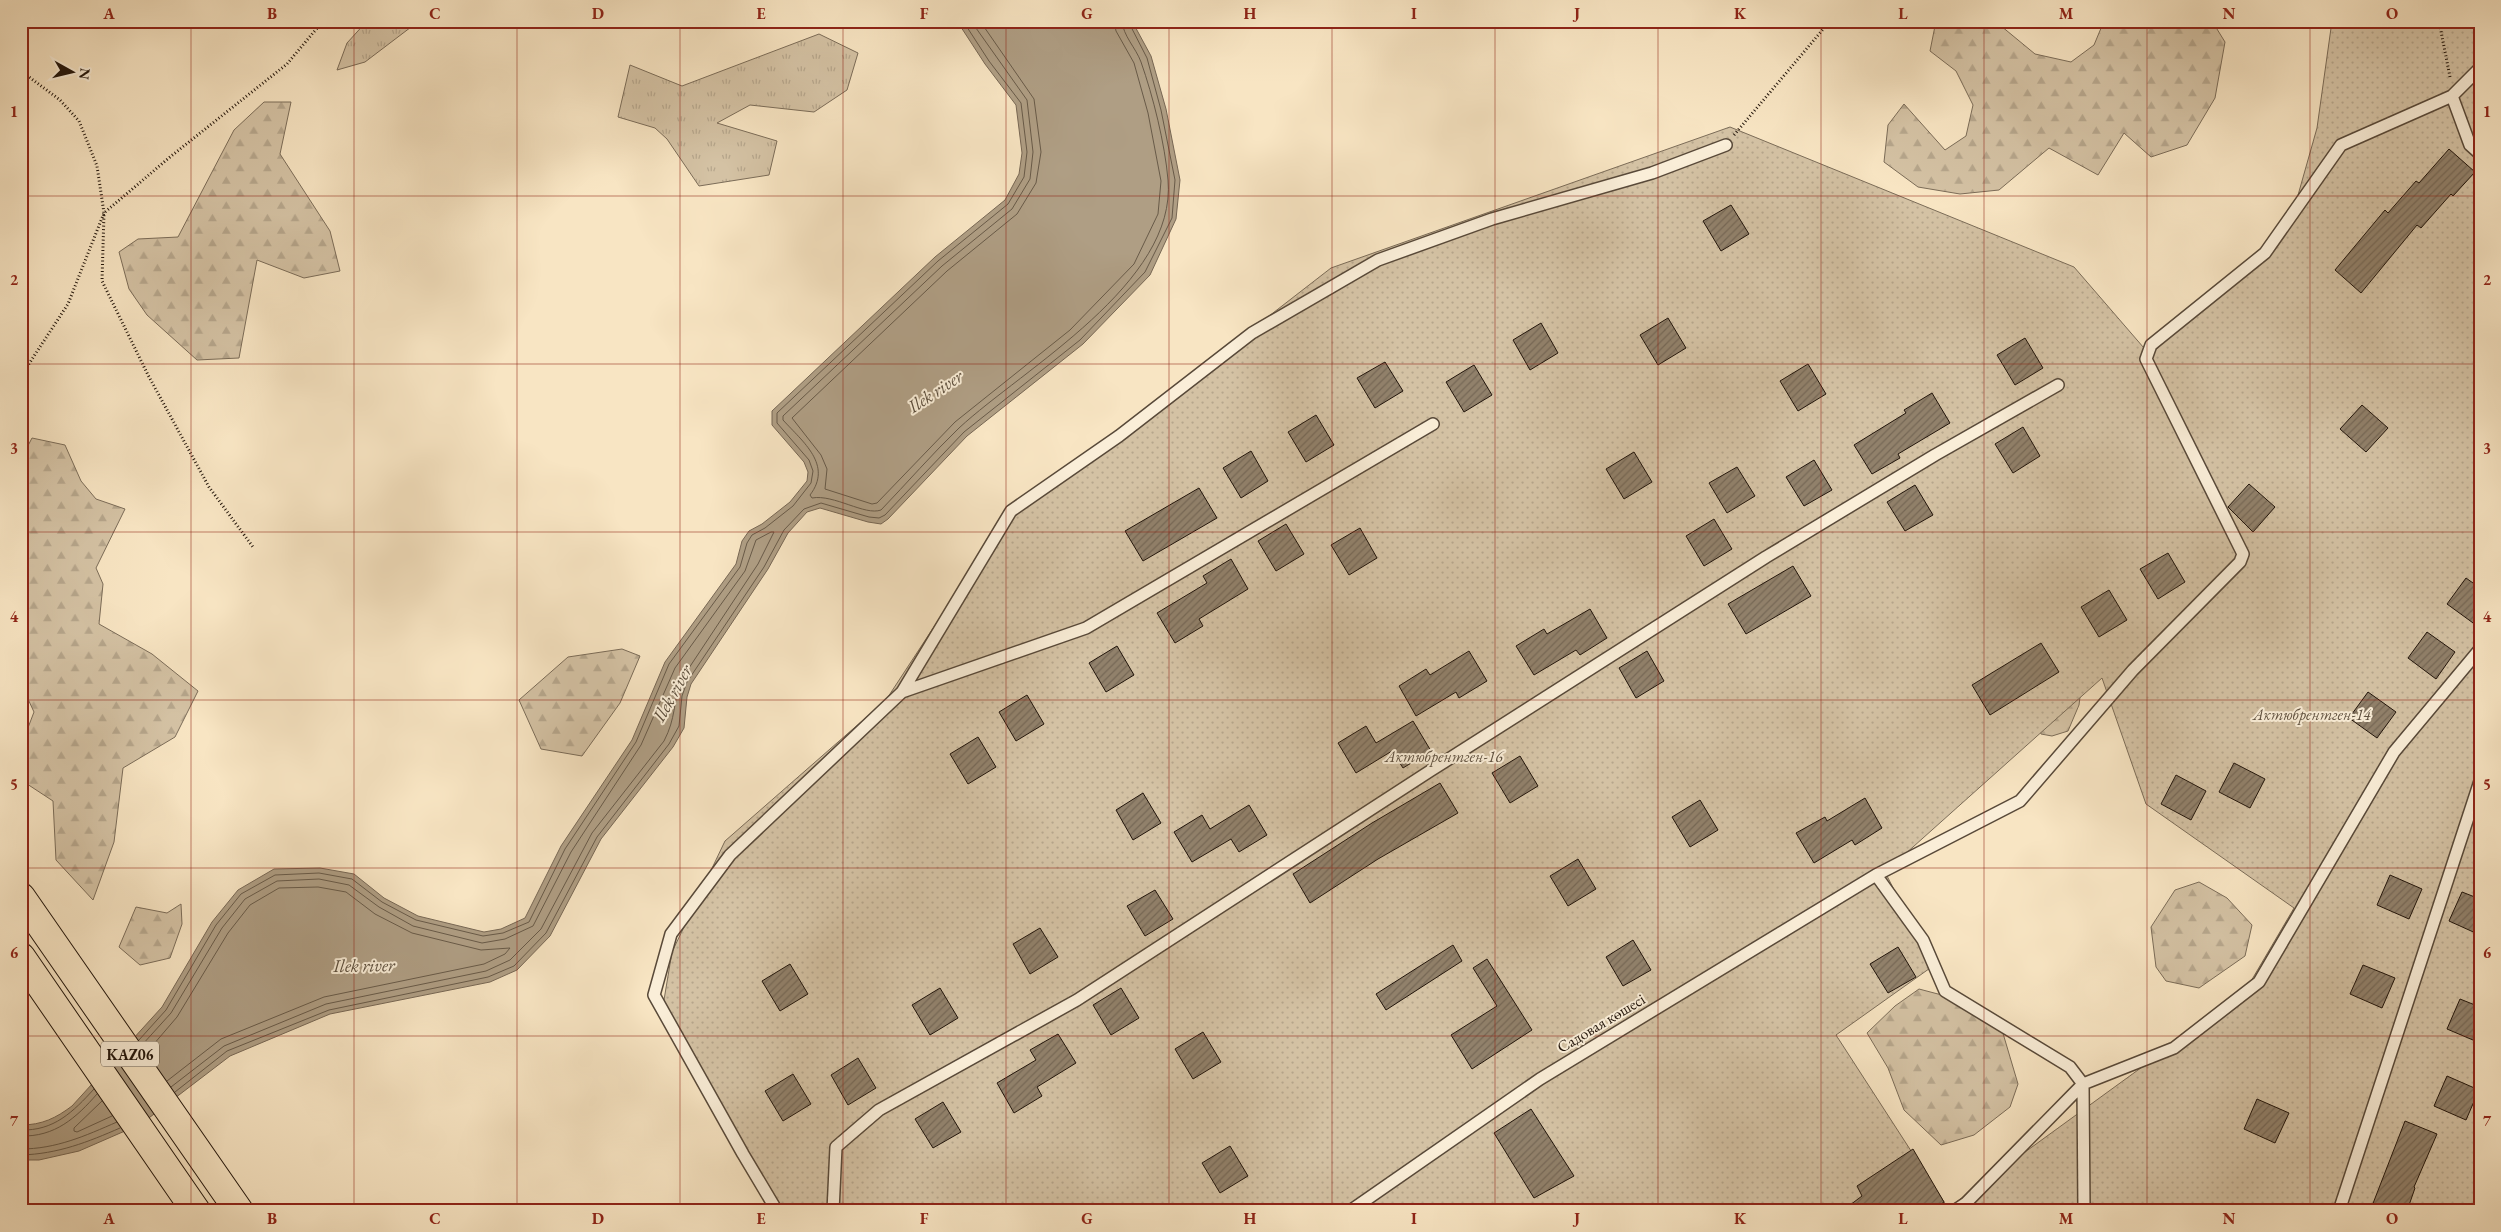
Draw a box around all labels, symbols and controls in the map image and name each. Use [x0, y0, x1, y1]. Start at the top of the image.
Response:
text: A [102, 3, 115, 24]
text: B [267, 3, 277, 24]
text: C [429, 3, 441, 24]
text: D [592, 3, 604, 24]
text: E [756, 3, 766, 24]
text: F [920, 3, 929, 24]
text: G [1081, 3, 1093, 24]
text: H [1244, 3, 1257, 24]
text: I [1411, 3, 1417, 24]
text: J [1572, 3, 1580, 24]
text: K [1734, 3, 1747, 24]
text: L [1898, 3, 1908, 24]
text: M [2059, 3, 2074, 24]
text: N [2223, 3, 2236, 24]
text: O [2386, 3, 2398, 24]
north arrow [48, 48, 98, 98]
text: N [75, 67, 95, 81]
text: 1 [10, 101, 18, 122]
text: 1 [2483, 101, 2491, 122]
text: 2 [10, 269, 19, 290]
text: 2 [2483, 269, 2492, 290]
water label: Ilek river [902, 364, 968, 418]
text: 3 [10, 438, 18, 459]
text: 3 [2483, 438, 2491, 459]
text: 4 [10, 606, 19, 627]
text: 4 [2483, 606, 2492, 627]
water label: Ilek river [647, 659, 698, 726]
park label: Актюбрентген-14 [2252, 704, 2371, 725]
park label: Актюбрентген-16 [1384, 746, 1505, 767]
text: 5 [10, 774, 18, 795]
text: 5 [2483, 774, 2491, 795]
text: 6 [10, 942, 19, 963]
text: 6 [2483, 942, 2492, 963]
water label: Ilek river [332, 953, 396, 977]
street label: Садовая көшесі [1553, 988, 1649, 1058]
road number: KАZ06 [101, 1042, 159, 1066]
text: 7 [10, 1110, 19, 1131]
text: 7 [2483, 1110, 2492, 1131]
text: A [102, 1208, 115, 1229]
text: B [267, 1208, 277, 1229]
text: C [429, 1208, 441, 1229]
text: D [592, 1208, 604, 1229]
text: E [756, 1208, 766, 1229]
text: F [920, 1208, 929, 1229]
text: G [1081, 1208, 1093, 1229]
text: H [1244, 1208, 1257, 1229]
text: I [1411, 1208, 1417, 1229]
text: J [1572, 1208, 1580, 1229]
text: K [1734, 1208, 1747, 1229]
text: L [1898, 1208, 1908, 1229]
text: M [2059, 1208, 2074, 1229]
text: N [2223, 1208, 2236, 1229]
text: O [2386, 1208, 2398, 1229]

